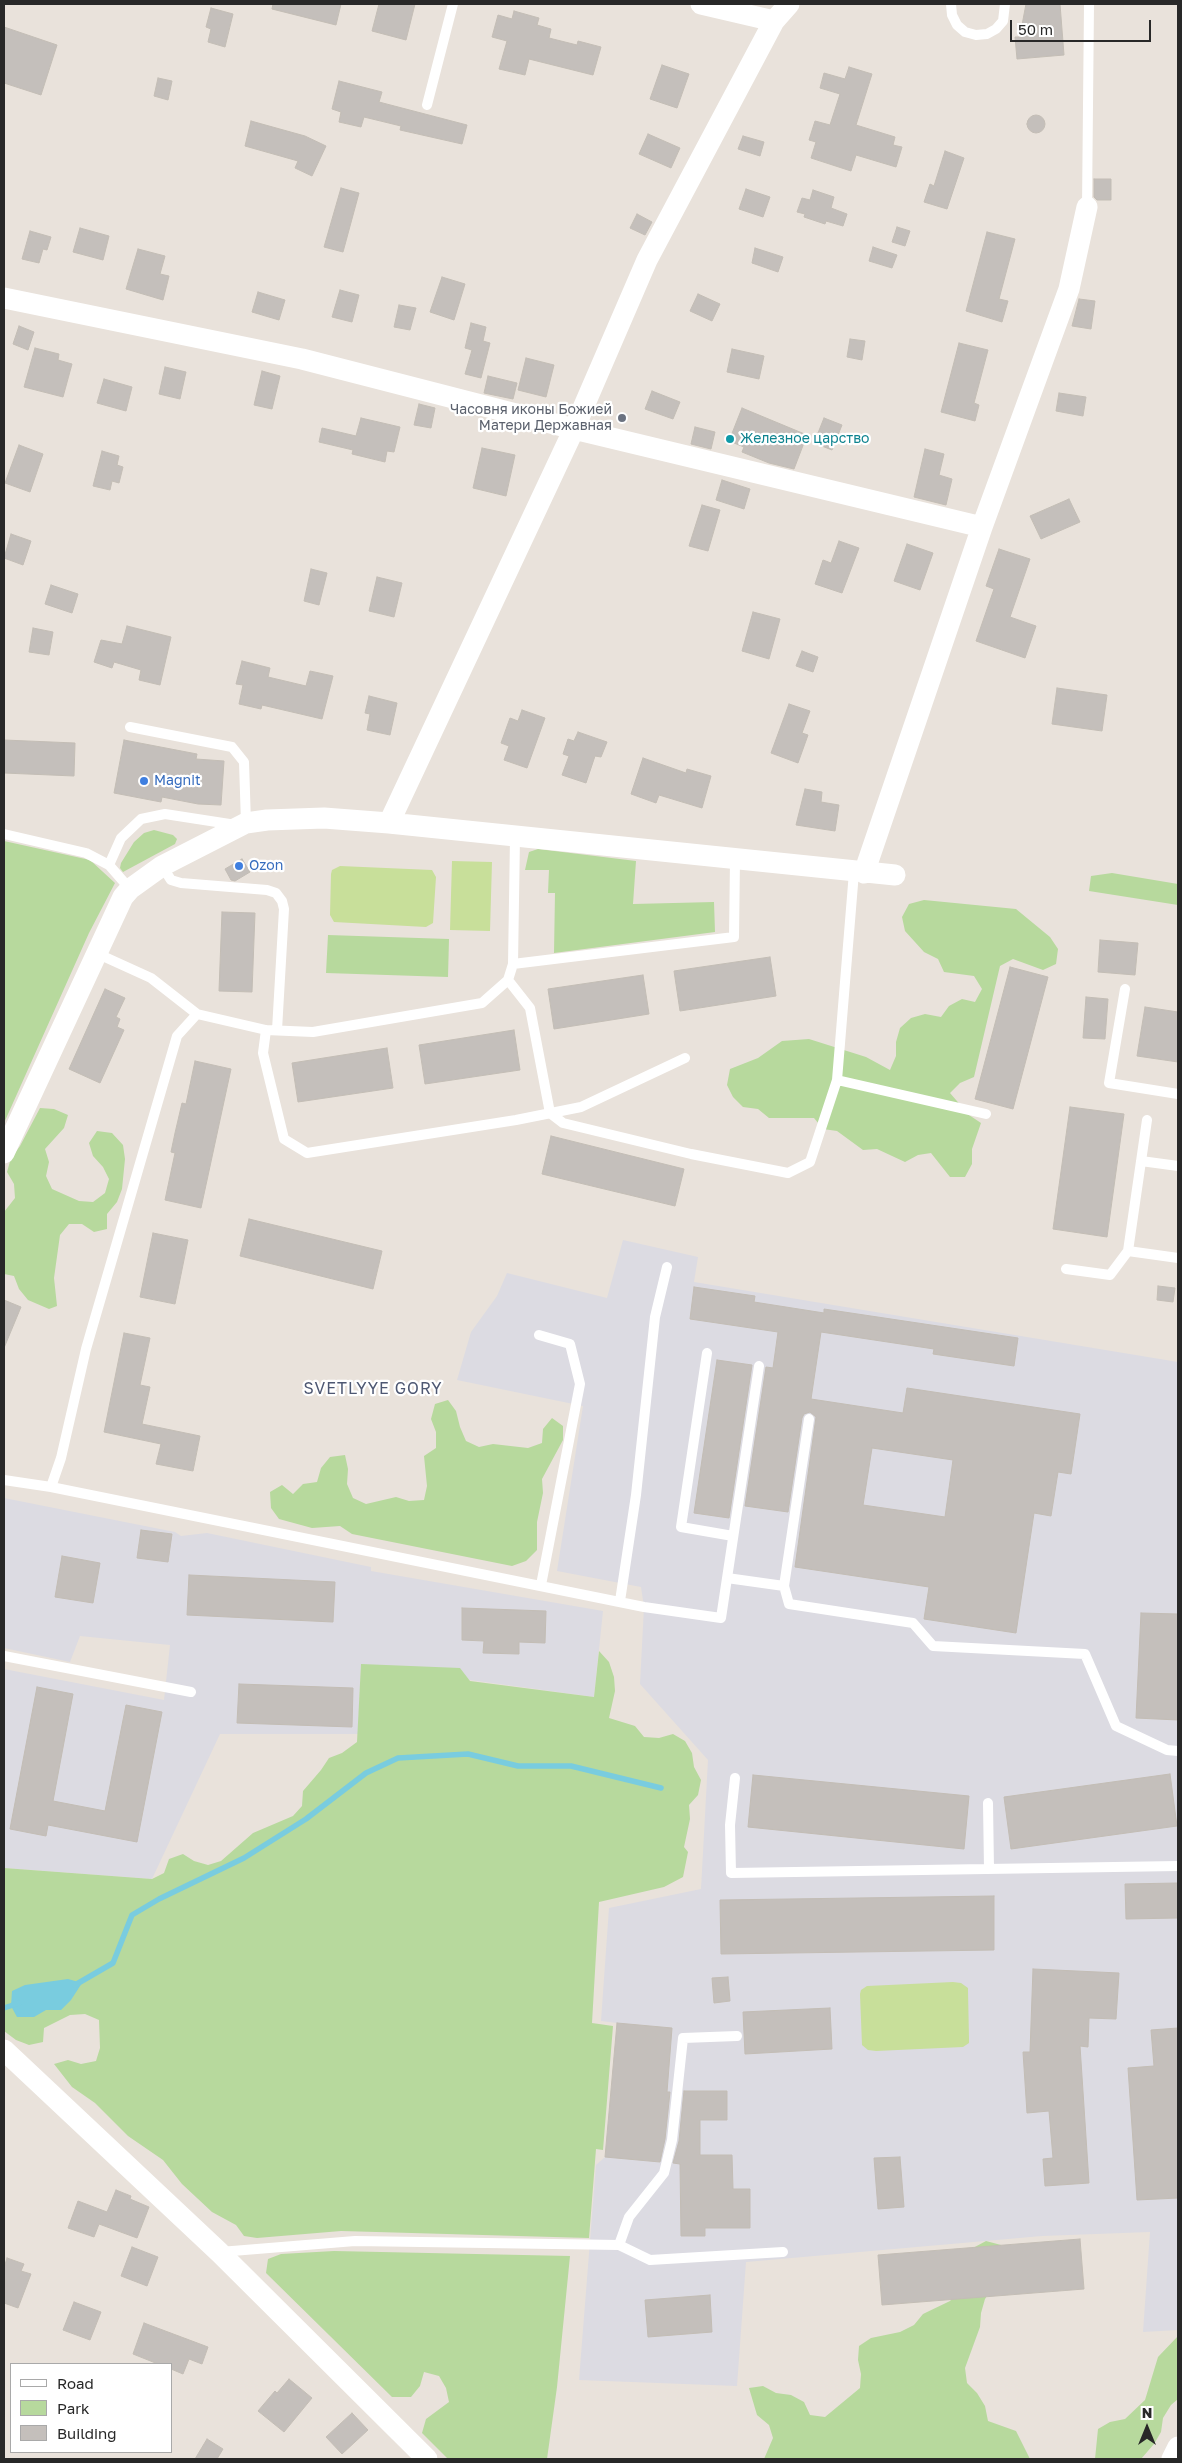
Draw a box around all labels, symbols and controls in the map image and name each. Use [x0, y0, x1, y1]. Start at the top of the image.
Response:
scale bar [1012, 10, 1153, 42]
text: 50 m [1018, 20, 1053, 38]
place label: Часовня иконы Божией Матери Державная [450, 402, 612, 434]
marker: Часовня иконы Божией Матери Державная [616, 412, 628, 424]
place label: Железное царство [740, 431, 869, 447]
marker: Железное царство [724, 433, 736, 445]
place label: Magnit [154, 773, 201, 789]
marker: Magnit [138, 775, 150, 787]
place label: Ozon [249, 858, 283, 874]
marker: Ozon [233, 860, 245, 872]
district label: SVETLYYE GORY [302, 1379, 444, 1399]
legend [10, 2363, 172, 2453]
text: Road [57, 2374, 94, 2392]
text: Park [57, 2399, 89, 2417]
north arrow [1122, 2403, 1172, 2453]
text: N [1142, 2404, 1152, 2421]
text: Building [57, 2424, 117, 2442]

